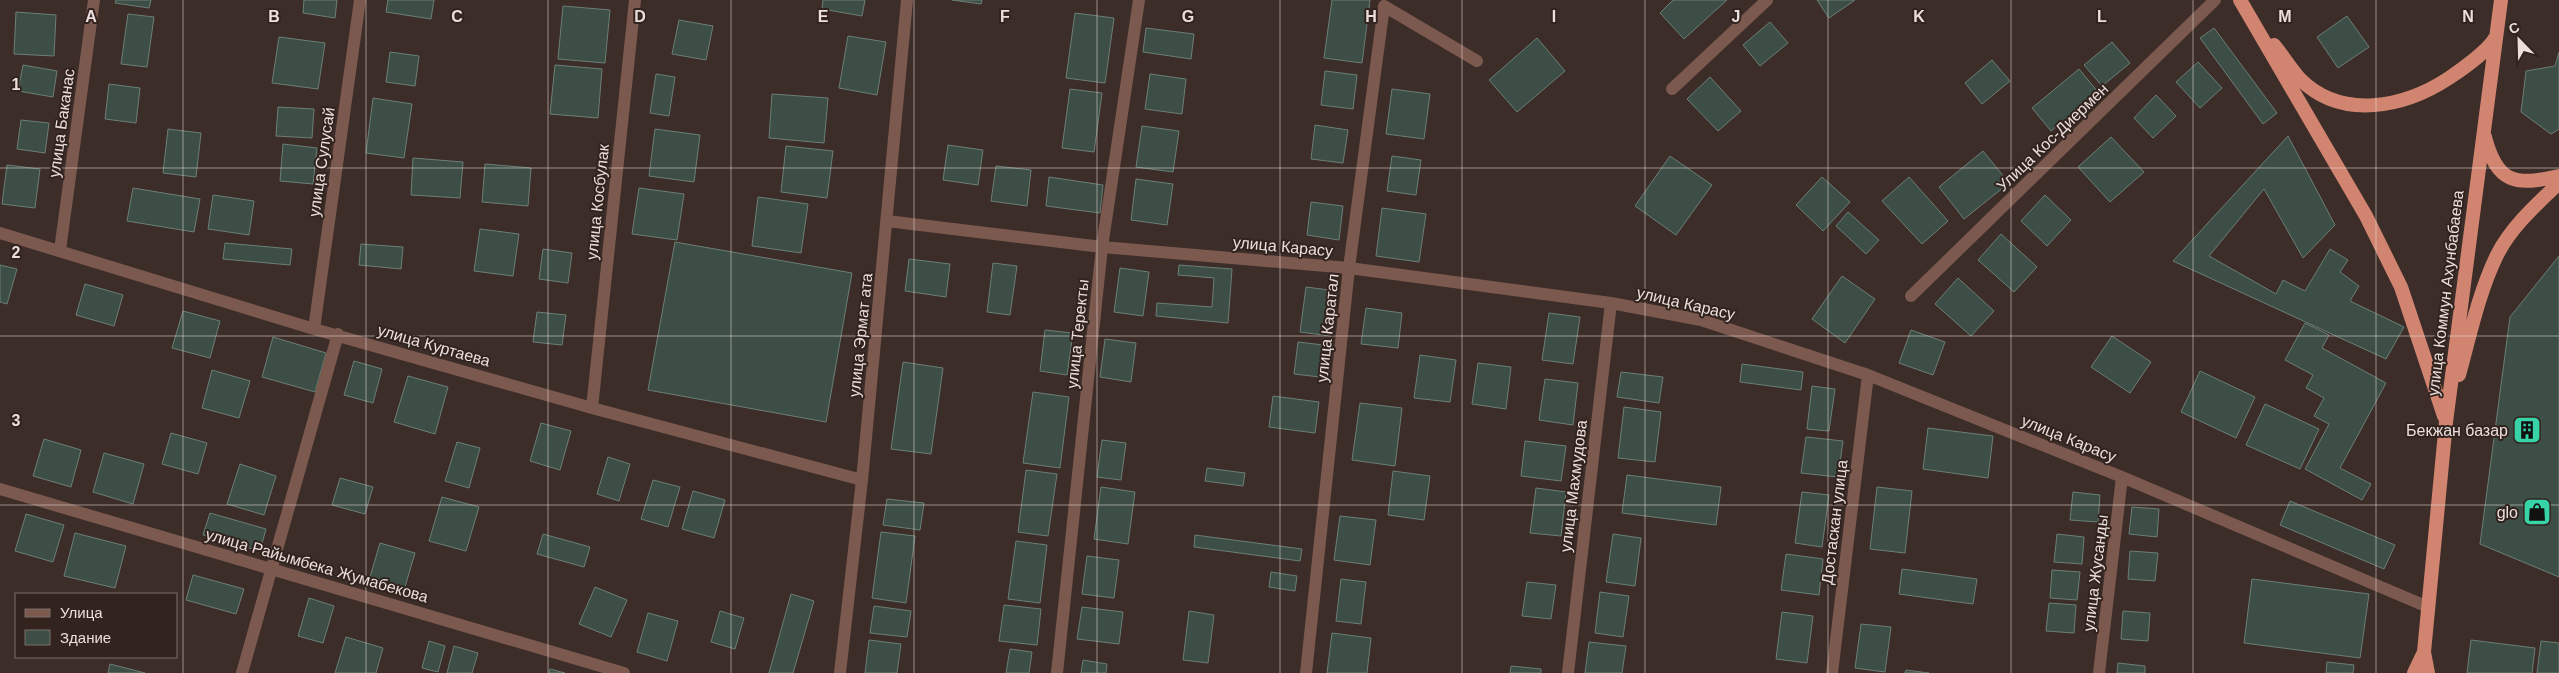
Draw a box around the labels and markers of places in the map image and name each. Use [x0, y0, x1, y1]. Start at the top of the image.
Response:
building icon: Бекжан базар [2512, 415, 2542, 445]
place label: Бекжан базар [2406, 422, 2508, 439]
shop icon: glo [2522, 497, 2552, 527]
place label: glo [2497, 504, 2518, 521]

